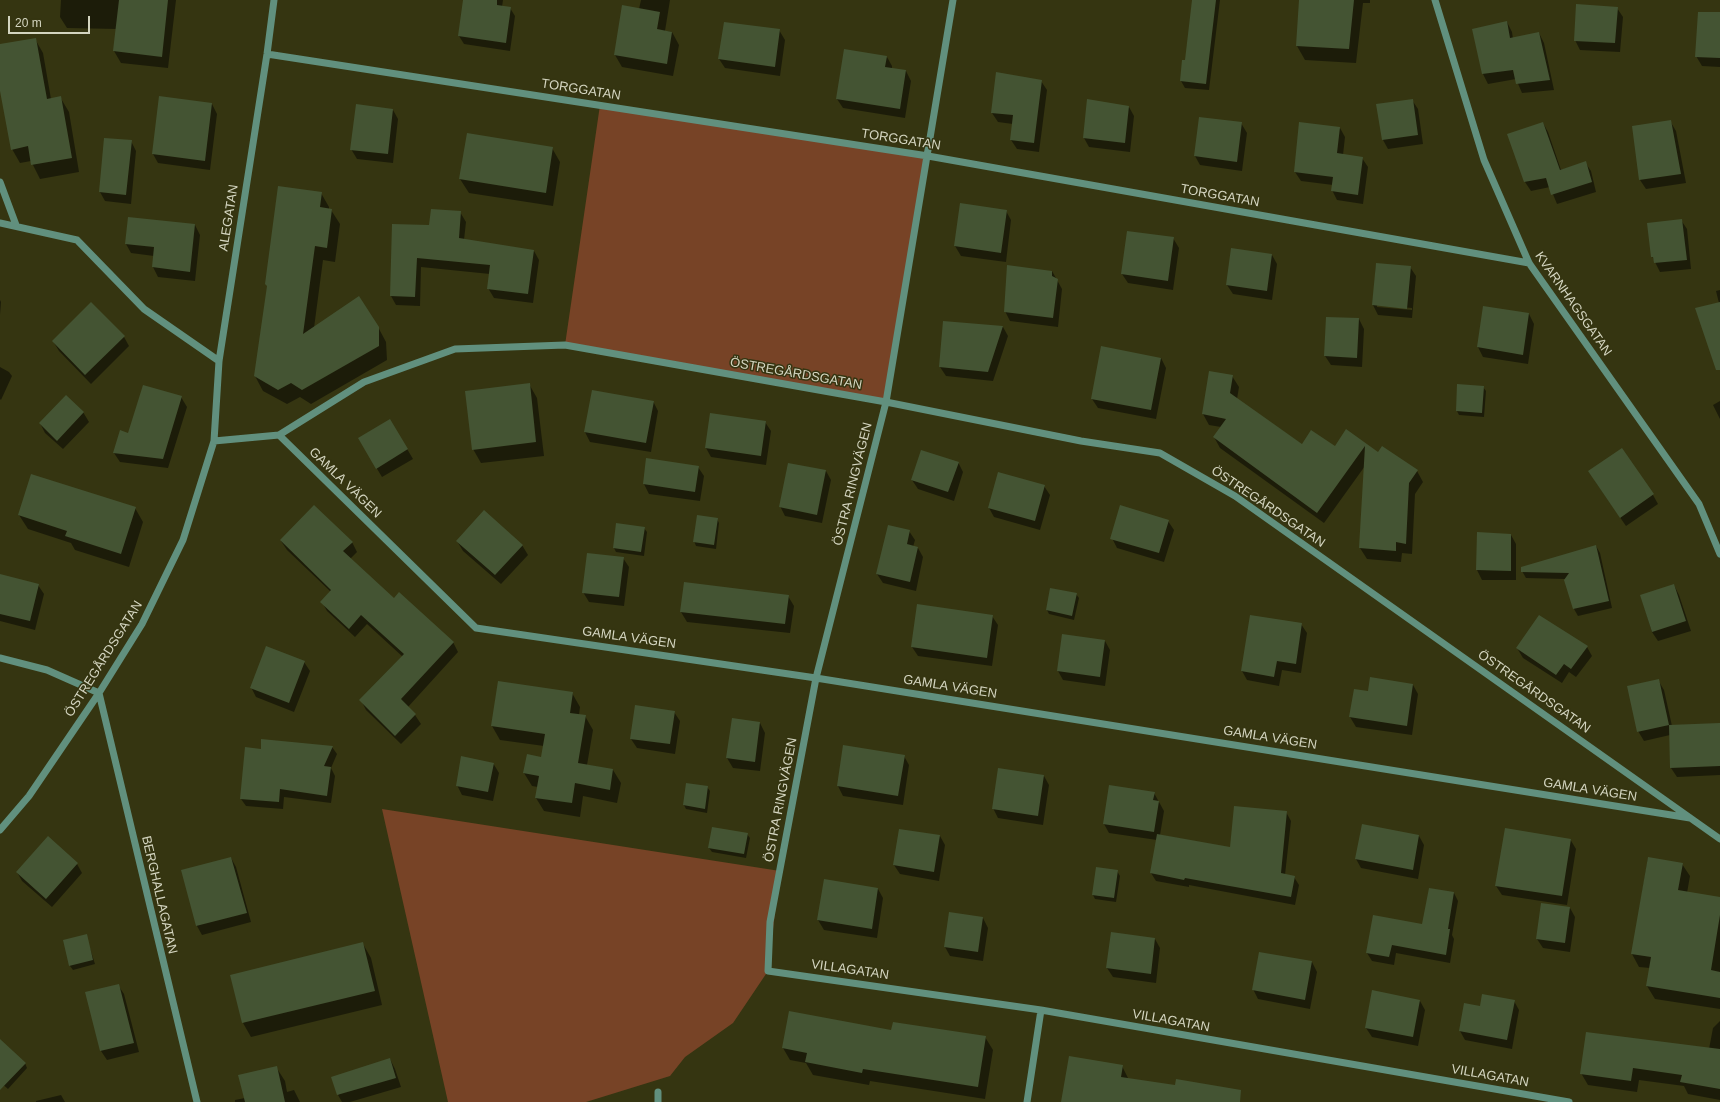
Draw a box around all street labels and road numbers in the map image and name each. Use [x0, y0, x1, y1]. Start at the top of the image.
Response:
street label: TORGGATAN [540, 76, 622, 104]
street label: TORGGATAN [860, 126, 942, 154]
street label: TORGGATAN [1179, 181, 1261, 211]
street label: ALEGATAN [216, 183, 242, 253]
street label: KVARNHAGSGATAN [1531, 249, 1615, 359]
street label: ÖSTREGÅRDSGATAN [729, 355, 863, 393]
street label: ÖSTRA RINGVÄGEN [830, 421, 876, 547]
street label: GAMLA VÄGEN [306, 445, 384, 521]
street label: ÖSTREGÅRDSGATAN [1208, 463, 1328, 551]
street label: ÖSTREGÅRDSGATAN [62, 598, 146, 720]
street label: GAMLA VÄGEN [581, 624, 677, 652]
street label: ÖSTREGÅRDSGATAN [1475, 647, 1593, 737]
street label: GAMLA VÄGEN [902, 672, 998, 702]
street label: GAMLA VÄGEN [1222, 723, 1318, 753]
street label: ÖSTRA RINGVÄGEN [761, 736, 801, 864]
street label: GAMLA VÄGEN [1542, 775, 1638, 805]
street label: BERGHALLAGATAN [138, 834, 180, 956]
street label: VILLAGATAN [810, 957, 890, 983]
street label: VILLAGATAN [1131, 1007, 1211, 1035]
street label: VILLAGATAN [1450, 1062, 1530, 1090]

